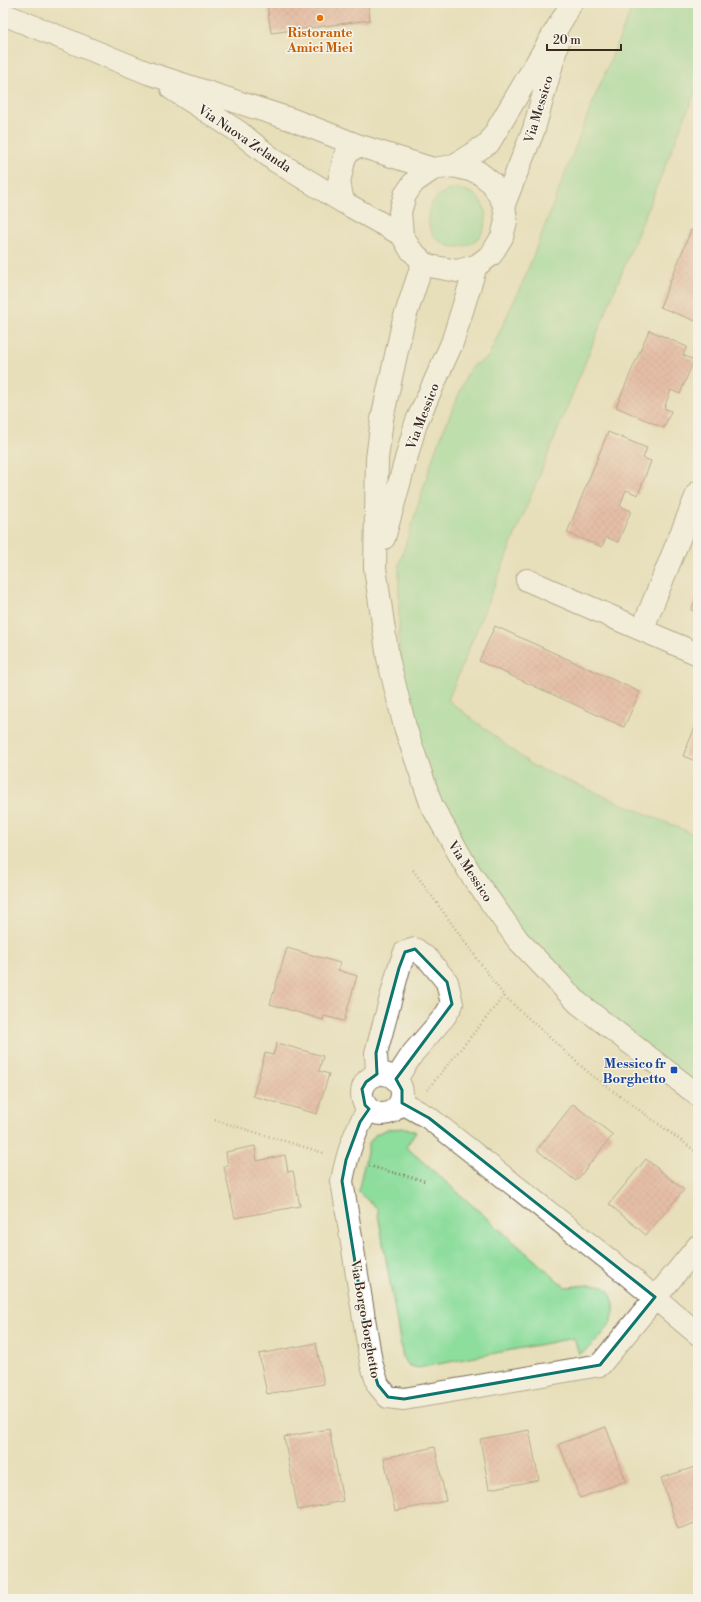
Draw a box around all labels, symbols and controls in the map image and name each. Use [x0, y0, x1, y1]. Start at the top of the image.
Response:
marker: Ristorante Amici Miei [315, 13, 325, 23]
place label: Ristorante Amici Miei [286, 25, 353, 56]
scale bar [547, 26, 621, 52]
text: 20 m [553, 33, 581, 48]
street label: Via Messico [521, 74, 557, 146]
street label: Via Nuova Zelanda [194, 101, 294, 176]
street label: Via Messico [403, 381, 443, 453]
street label: Via Messico [444, 837, 496, 905]
place label: Messico fr Borghetto [603, 1056, 666, 1087]
marker: Messico fr Borghetto [669, 1065, 679, 1075]
street label: Via Borgo Borghetto [347, 1258, 383, 1380]

